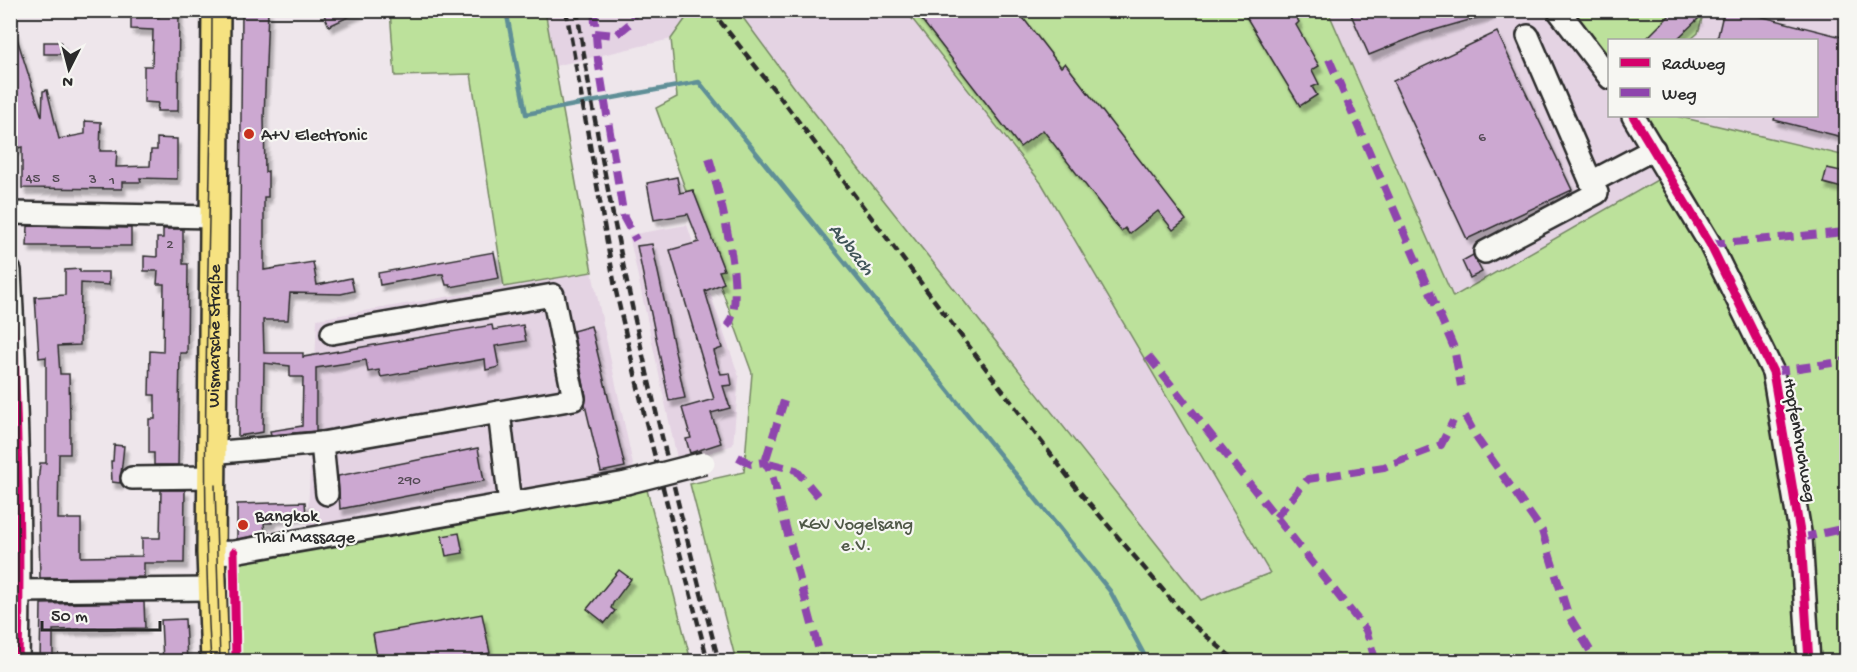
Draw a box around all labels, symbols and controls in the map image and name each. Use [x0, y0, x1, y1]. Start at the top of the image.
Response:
north arrow [39, 39, 99, 99]
legend [1608, 39, 1818, 117]
text: Radweg [1662, 55, 1725, 76]
text: N [61, 70, 74, 90]
text: Weg [1662, 85, 1697, 106]
place label: A+V Electronic [261, 126, 368, 147]
marker: A+V Electronic [242, 127, 256, 141]
house number: 6 [1478, 129, 1486, 147]
house number: 45 [26, 170, 41, 188]
house number: 5 [52, 170, 60, 188]
house number: 3 [88, 171, 97, 189]
house number: 1 [108, 172, 115, 190]
water label: Aubach [822, 219, 878, 281]
house number: 2 [166, 236, 174, 254]
street label: Wismarsche Straße [204, 264, 227, 408]
street label: Hopfenbruchweg [1777, 377, 1820, 504]
house number: 290 [397, 472, 421, 490]
place label: Bangkok Thai Massage [254, 507, 356, 549]
park label: KGV Vogelsang e.V. [799, 515, 913, 557]
marker: Bangkok Thai Massage [236, 518, 250, 532]
scale bar [42, 594, 160, 632]
text: 50 m [51, 607, 88, 628]

